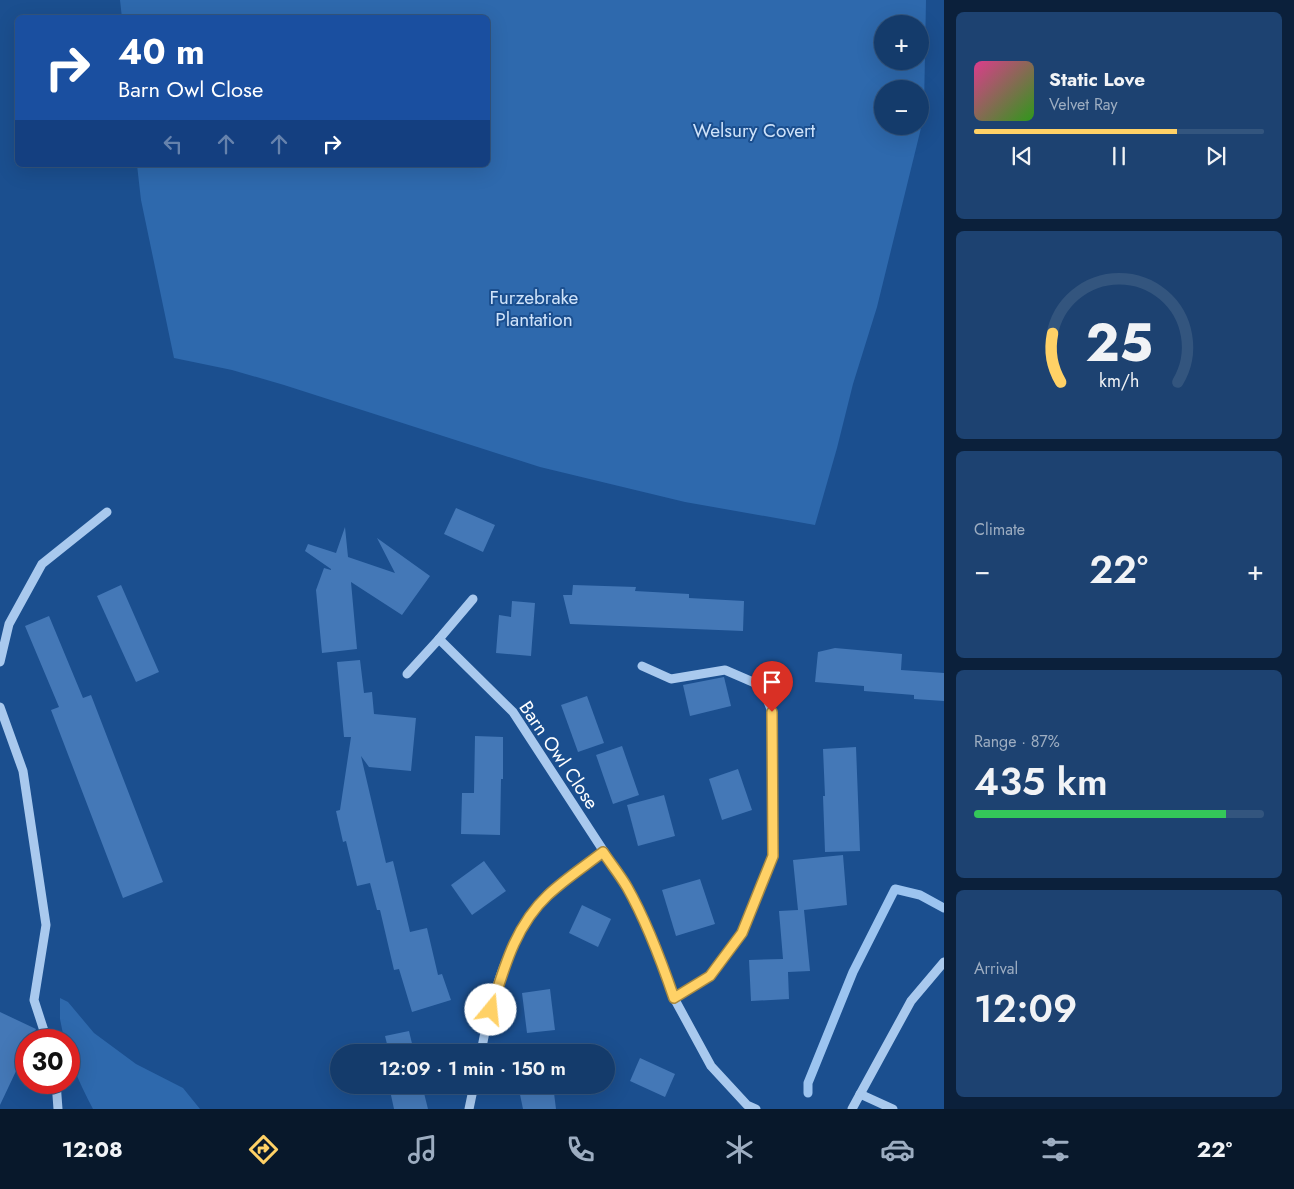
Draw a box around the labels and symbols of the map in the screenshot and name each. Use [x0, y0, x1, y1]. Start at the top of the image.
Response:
park label: Welsury Covert [693, 117, 816, 144]
park label: Furzebrake Plantation [490, 284, 579, 333]
pin [751, 661, 793, 712]
street label: Barn Owl Close [513, 695, 605, 815]
position arrow [464, 983, 516, 1035]
speed limit sign: 30 [15, 1029, 80, 1094]

